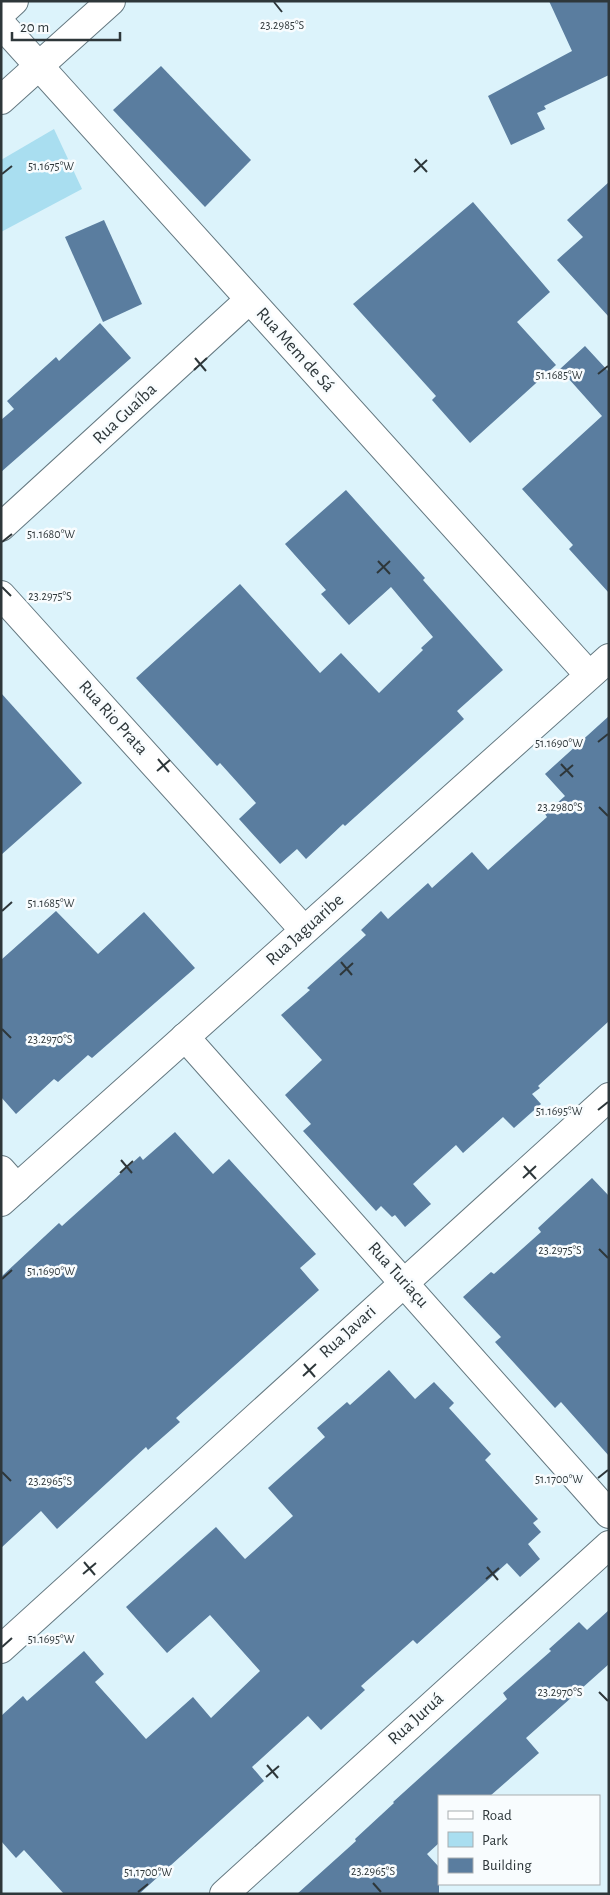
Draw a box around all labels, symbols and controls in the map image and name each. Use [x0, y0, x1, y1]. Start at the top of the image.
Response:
scale bar [12, 10, 120, 42]
text: 23.2985°S [260, 19, 304, 31]
text: 20 m [20, 20, 49, 35]
text: 51.1675°W [28, 160, 74, 172]
street label: Rua Mem de Sá [253, 304, 337, 396]
text: 51.1685°W [536, 369, 583, 381]
street label: Rua Guaíba [90, 380, 160, 448]
text: 51.1680°W [27, 528, 75, 540]
text: 23.2975°S [28, 590, 72, 602]
street label: Rua Rio Prata [75, 677, 151, 759]
text: 51.1690°W [535, 737, 583, 749]
text: 23.2980°S [537, 801, 583, 813]
street label: Rua Jaguaribe [263, 891, 347, 969]
text: 51.1685°W [28, 897, 75, 909]
text: 23.2970°S [28, 1033, 73, 1045]
text: 51.1695°W [536, 1105, 583, 1117]
street label: Rua Turiaçu [364, 1239, 432, 1311]
text: 23.2975°S [538, 1244, 582, 1256]
text: 51.1690°W [27, 1265, 75, 1277]
street label: Rua Javari [316, 1302, 380, 1362]
text: 51.1700°W [535, 1473, 583, 1485]
text: 23.2965°S [28, 1475, 72, 1487]
text: 51.1695°W [28, 1633, 75, 1645]
text: 23.2970°S [538, 1686, 583, 1698]
street label: Rua Juruá [385, 1690, 447, 1748]
legend [438, 1795, 600, 1885]
text: Road [482, 1808, 512, 1823]
text: Park [482, 1833, 508, 1848]
text: Building [482, 1858, 532, 1873]
text: 23.2965°S [351, 1865, 395, 1877]
text: 51.1700°W [124, 1866, 172, 1878]

